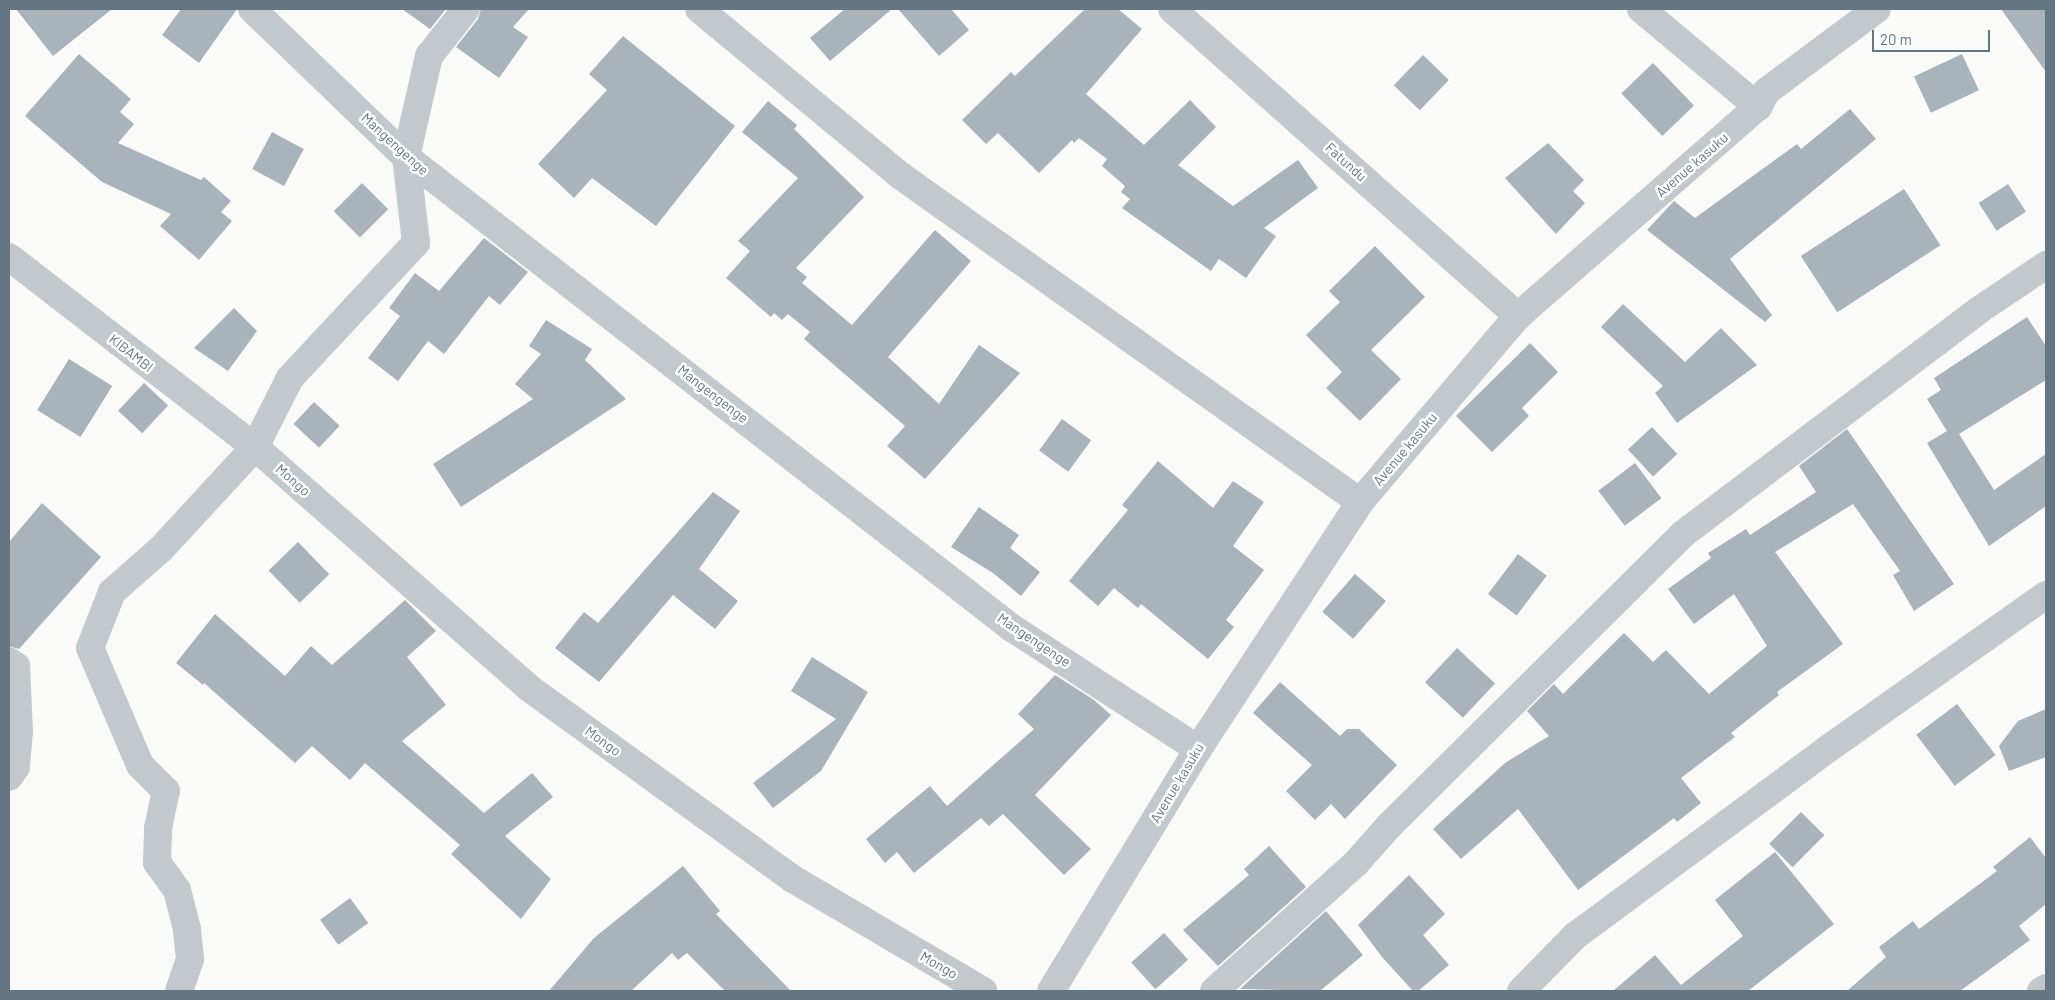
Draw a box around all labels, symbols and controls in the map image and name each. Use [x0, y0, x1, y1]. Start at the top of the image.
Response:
scale bar [1875, 20, 1992, 52]
text: 20 m [1880, 30, 1912, 48]
street label: Mangengenge [358, 109, 432, 179]
street label: Avenue kasuku [1652, 129, 1732, 201]
street label: Fatundu [1322, 139, 1370, 185]
street label: KIBAMBI [106, 331, 156, 375]
street label: Mangengenge [674, 361, 752, 427]
street label: Avenue kasuku [1370, 409, 1440, 489]
street label: Mongo [272, 460, 314, 500]
street label: Mangengenge [994, 609, 1074, 671]
street label: Mongo [582, 722, 624, 760]
street label: Avenue kasuku [1147, 740, 1207, 826]
street label: Mongo [917, 948, 961, 982]

